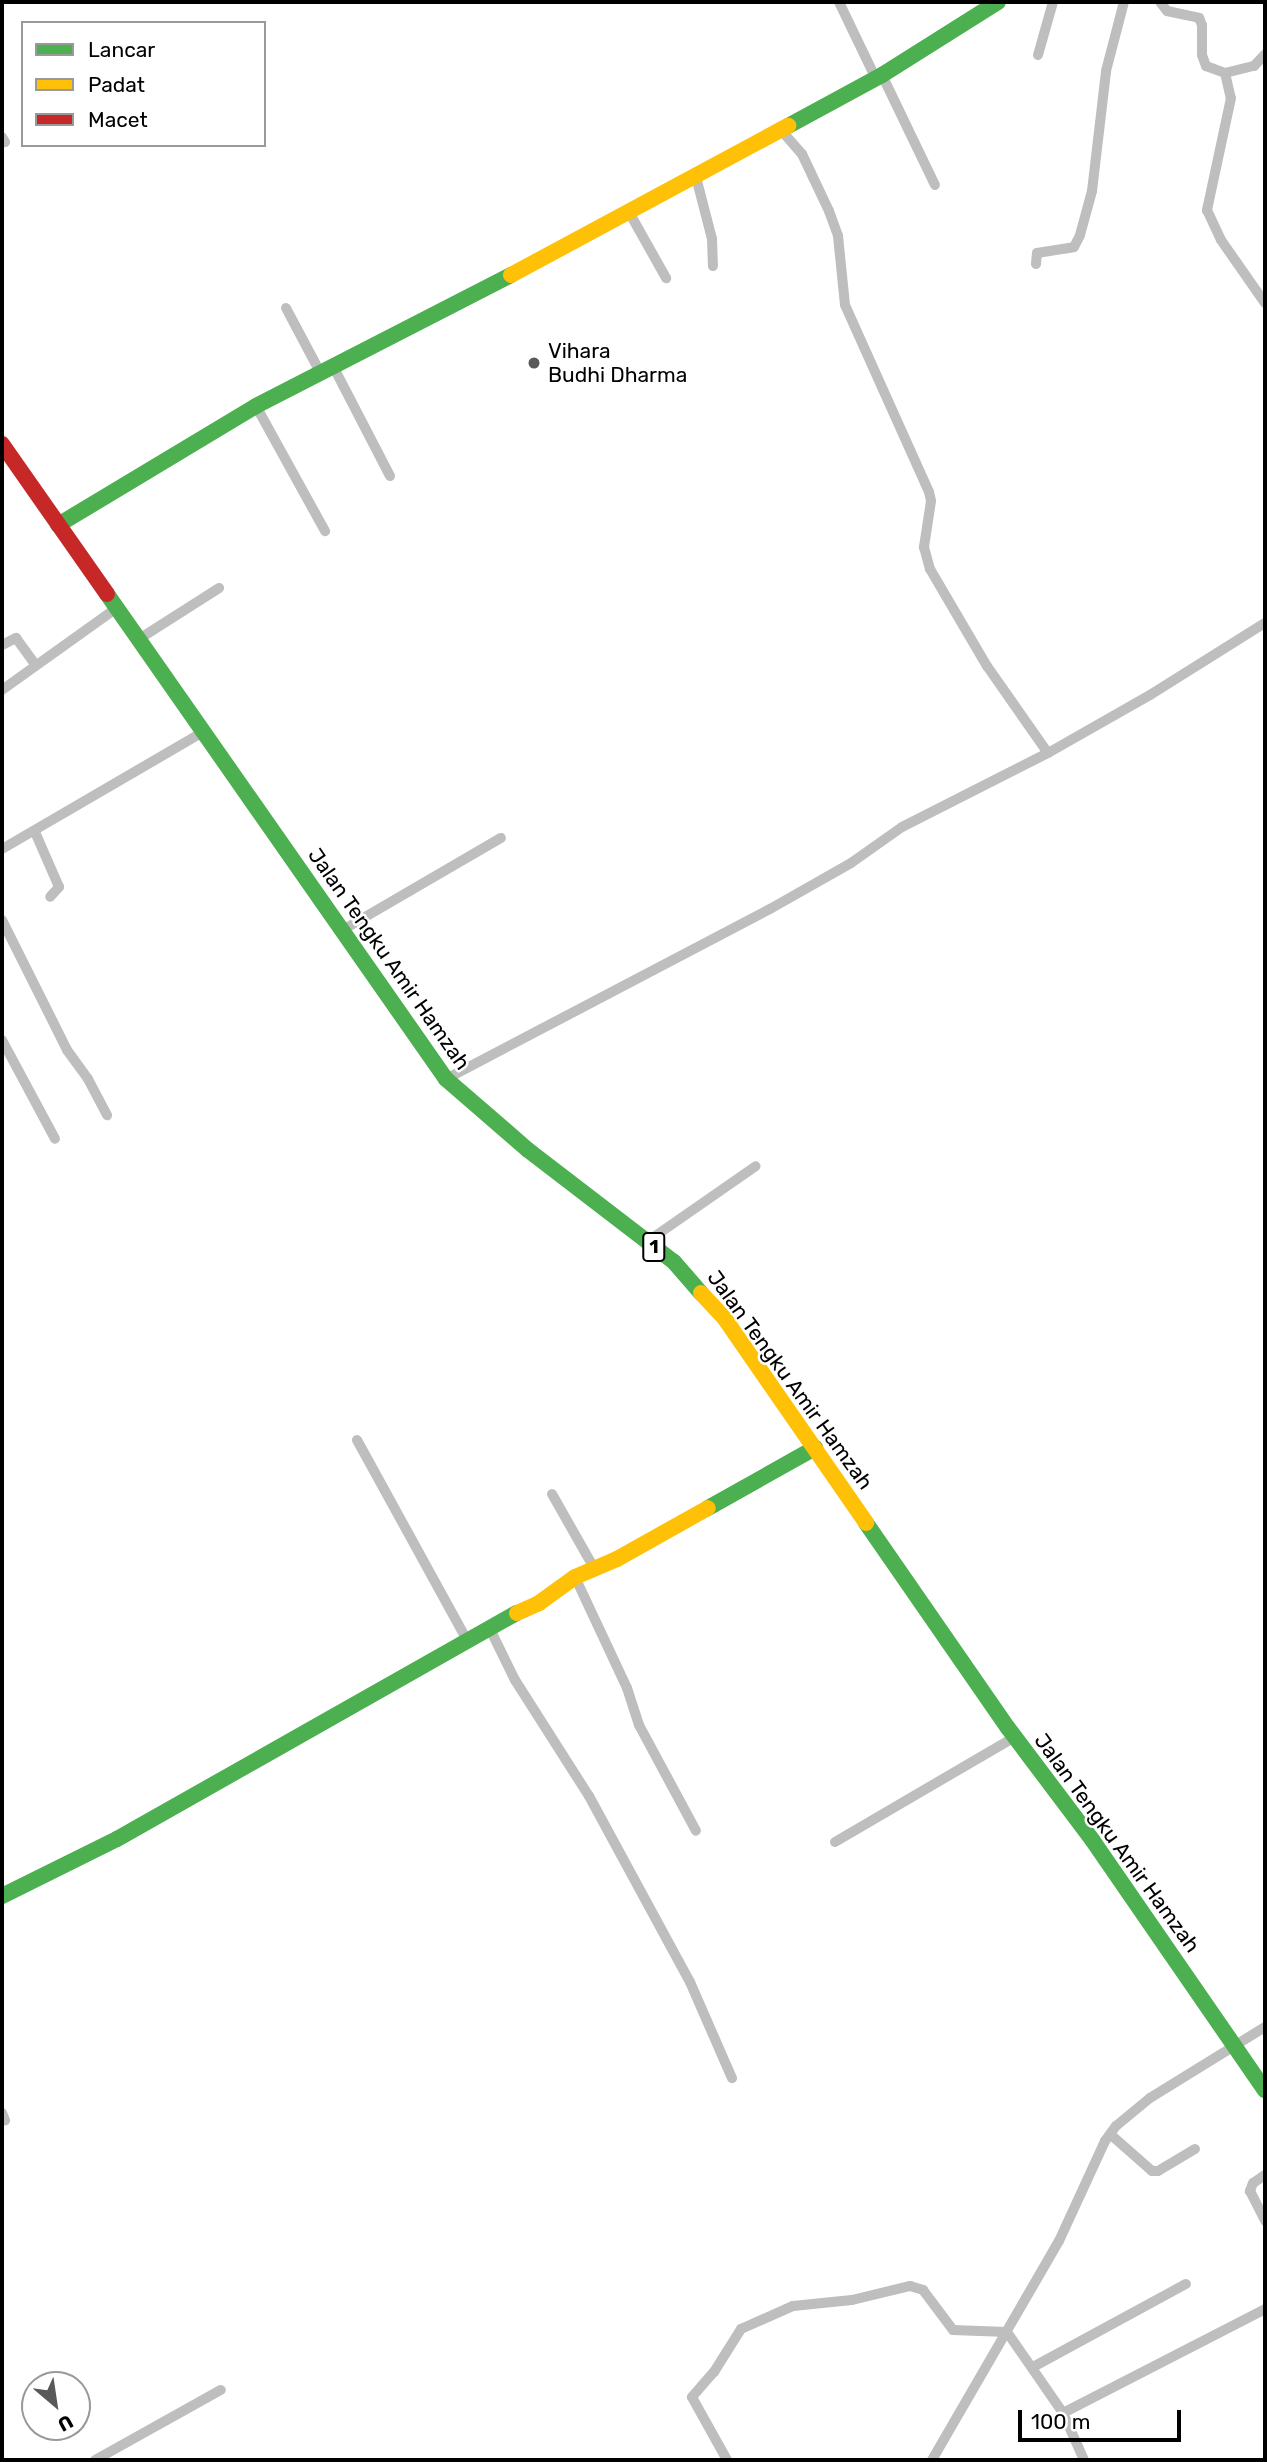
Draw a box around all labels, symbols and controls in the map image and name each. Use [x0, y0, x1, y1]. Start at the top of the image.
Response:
legend [21, 21, 266, 147]
text: Lancar [88, 37, 155, 62]
text: Padat [88, 72, 145, 97]
text: Macet [88, 107, 148, 132]
place label: Vihara Budhi Dharma [548, 338, 687, 388]
marker: Vihara Budhi Dharma [526, 355, 542, 371]
street label: Jalan Tengku Amir Hamzah [302, 843, 476, 1075]
road number: 1 [642, 1232, 666, 1262]
street label: Jalan Tengku Amir Hamzah [702, 1265, 878, 1495]
street label: Jalan Tengku Amir Hamzah [1029, 1728, 1205, 1958]
north arrow [21, 2371, 91, 2441]
scale bar [1022, 2396, 1185, 2440]
text: 100 m [1031, 2409, 1090, 2434]
text: U [54, 2410, 77, 2436]

